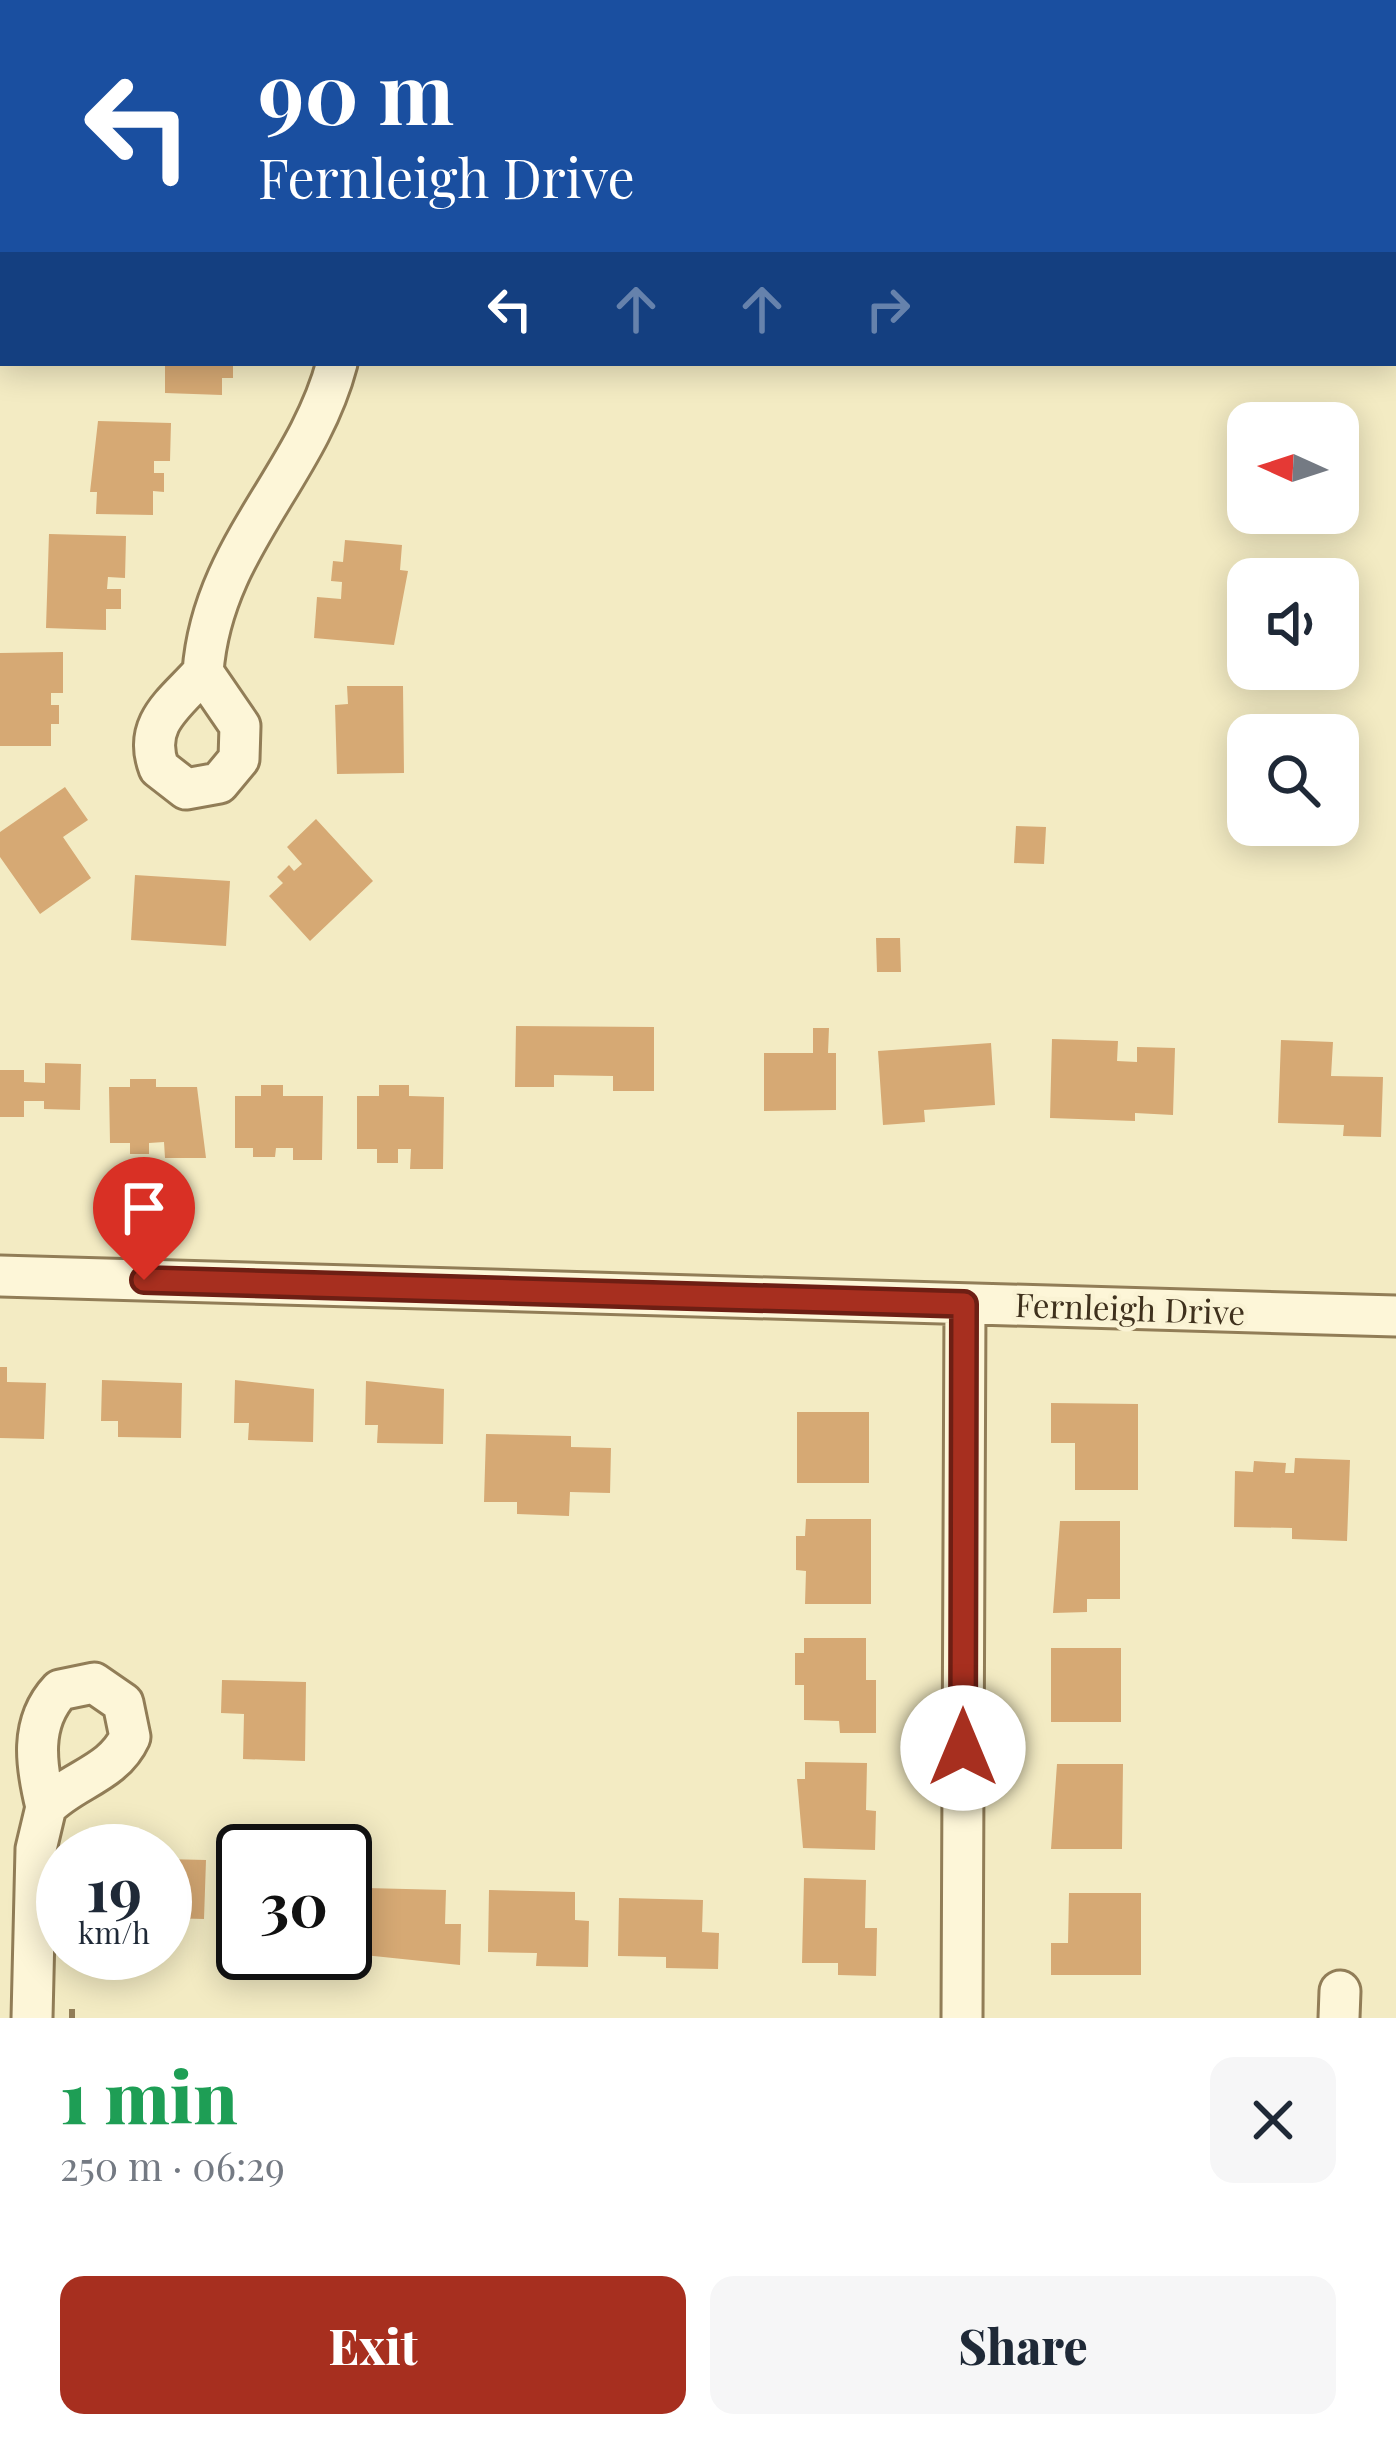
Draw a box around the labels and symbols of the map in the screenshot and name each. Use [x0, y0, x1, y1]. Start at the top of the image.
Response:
north arrow [1227, 402, 1359, 534]
pin [93, 1157, 195, 1280]
street label: Fernleigh Drive [1014, 1281, 1246, 1333]
position arrow [900, 1685, 1026, 1811]
speed limit sign: 30 [216, 1824, 372, 1980]

